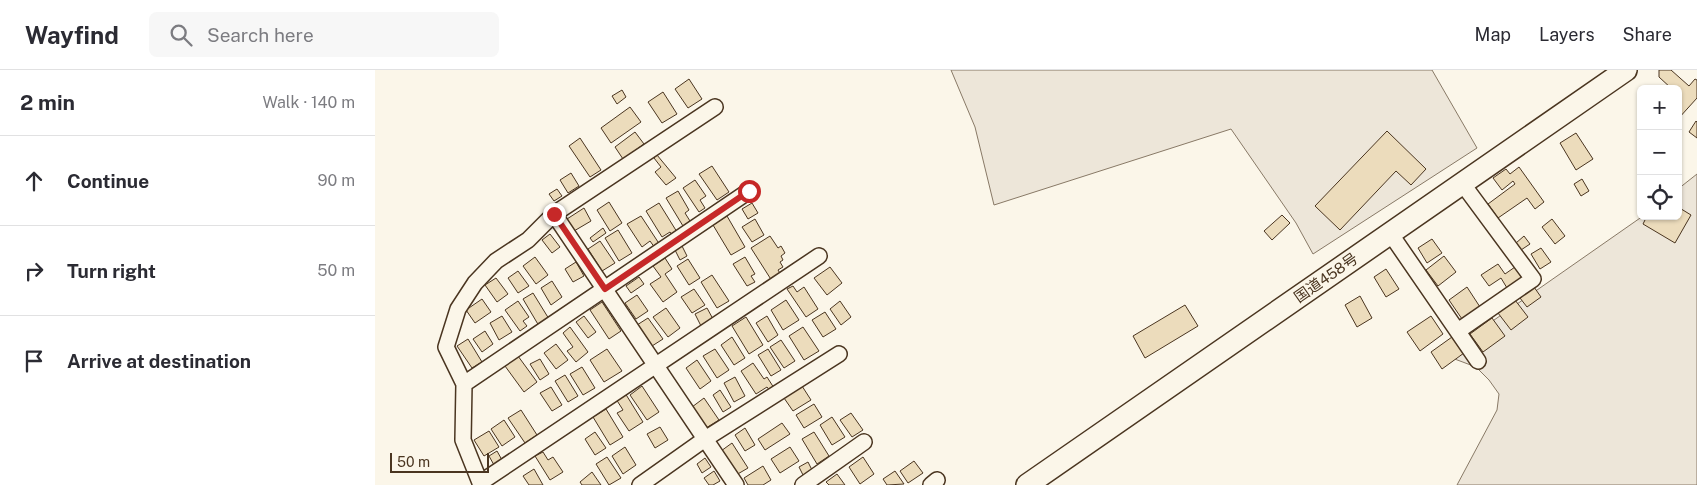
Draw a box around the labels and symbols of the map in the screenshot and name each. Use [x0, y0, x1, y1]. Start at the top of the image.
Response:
route start [738, 180, 761, 203]
route end [543, 203, 566, 226]
street label: 国道458号 [1291, 250, 1361, 306]
scale bar [390, 450, 489, 473]

